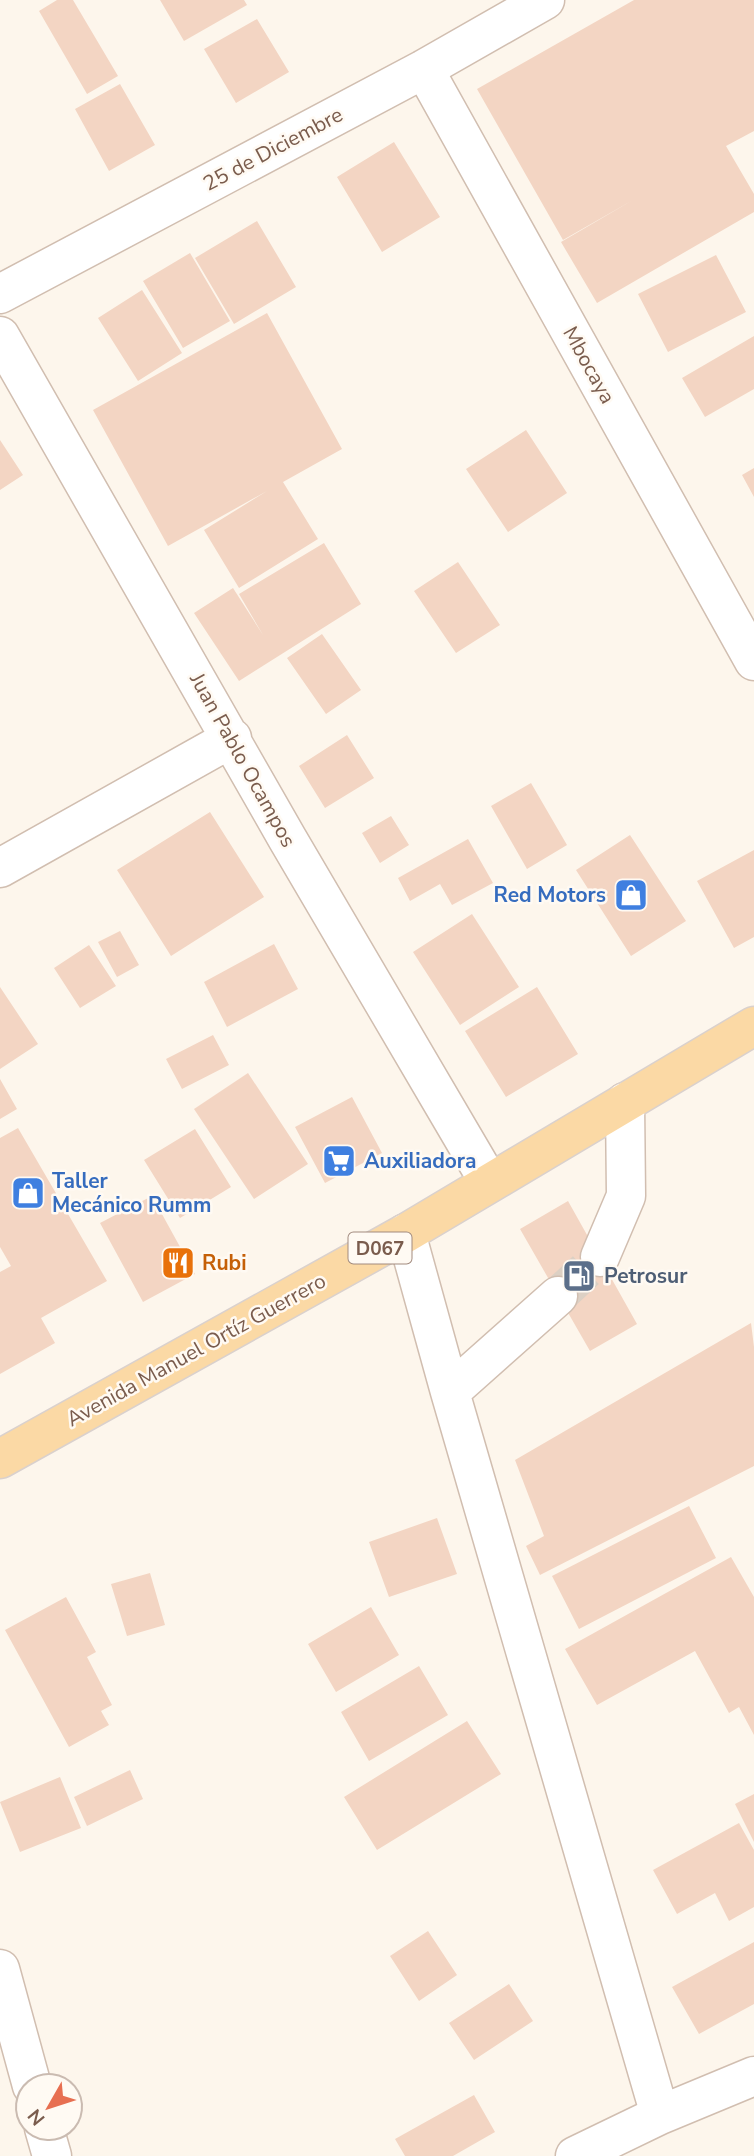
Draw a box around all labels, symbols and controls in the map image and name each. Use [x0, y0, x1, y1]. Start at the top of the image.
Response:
street label: 25 de Diciembre [198, 100, 348, 198]
street label: Mbocaya [556, 321, 622, 409]
street label: Juan Pablo Ocampos [183, 667, 303, 852]
shop icon: Red Motors [612, 876, 650, 914]
place label: Red Motors [494, 881, 606, 909]
supermarket icon: Auxiliadora [320, 1142, 358, 1180]
place label: Auxiliadora [364, 1147, 476, 1175]
place label: Taller Mecánico Rumm [52, 1167, 211, 1219]
shop icon: Taller Mecánico Rumm [9, 1174, 47, 1212]
road number: D067 [348, 1232, 412, 1264]
restaurant icon: Rubi [159, 1244, 197, 1282]
place label: Rubi [202, 1249, 247, 1277]
fuel station icon: Petrosur [560, 1257, 598, 1295]
place label: Petrosur [604, 1262, 688, 1290]
street label: Avenida Manuel Ortíz Guerrero [61, 1267, 331, 1433]
north arrow [14, 2072, 84, 2142]
text: N [22, 2103, 51, 2131]

